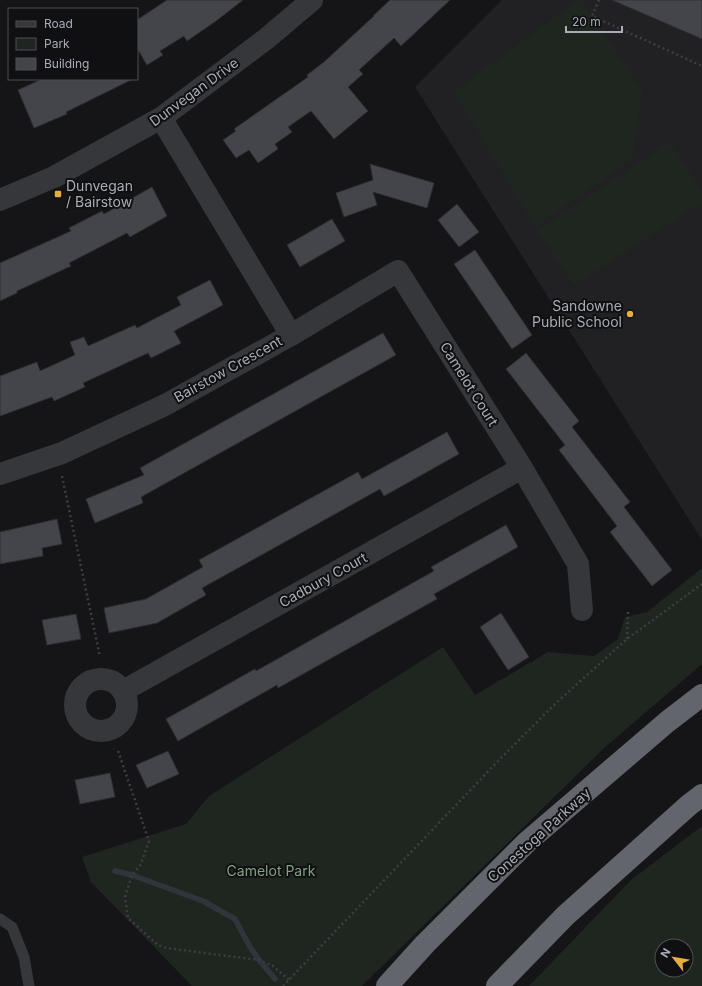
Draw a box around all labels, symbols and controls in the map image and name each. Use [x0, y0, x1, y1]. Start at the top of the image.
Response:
legend [8, 8, 138, 80]
scale bar [566, 8, 622, 34]
text: 20 m [572, 14, 601, 29]
text: Road [44, 16, 73, 31]
text: Park [44, 36, 70, 51]
street label: Dunvegan Drive [146, 54, 241, 130]
text: Building [44, 56, 89, 71]
place label: Dunvegan / Bairstow [66, 177, 133, 210]
marker: Dunvegan / Bairstow [53, 189, 63, 199]
place label: Sandowne Public School [532, 297, 622, 330]
marker: Sandowne Public School [625, 309, 635, 319]
street label: Bairstow Crescent [171, 332, 285, 405]
street label: Camelot Court [437, 339, 502, 429]
street label: Cadbury Court [276, 548, 370, 611]
street label: Conestoga Parkway [484, 784, 594, 885]
park label: Camelot Park [227, 862, 316, 879]
north arrow [654, 938, 694, 978]
text: N [657, 946, 674, 960]

